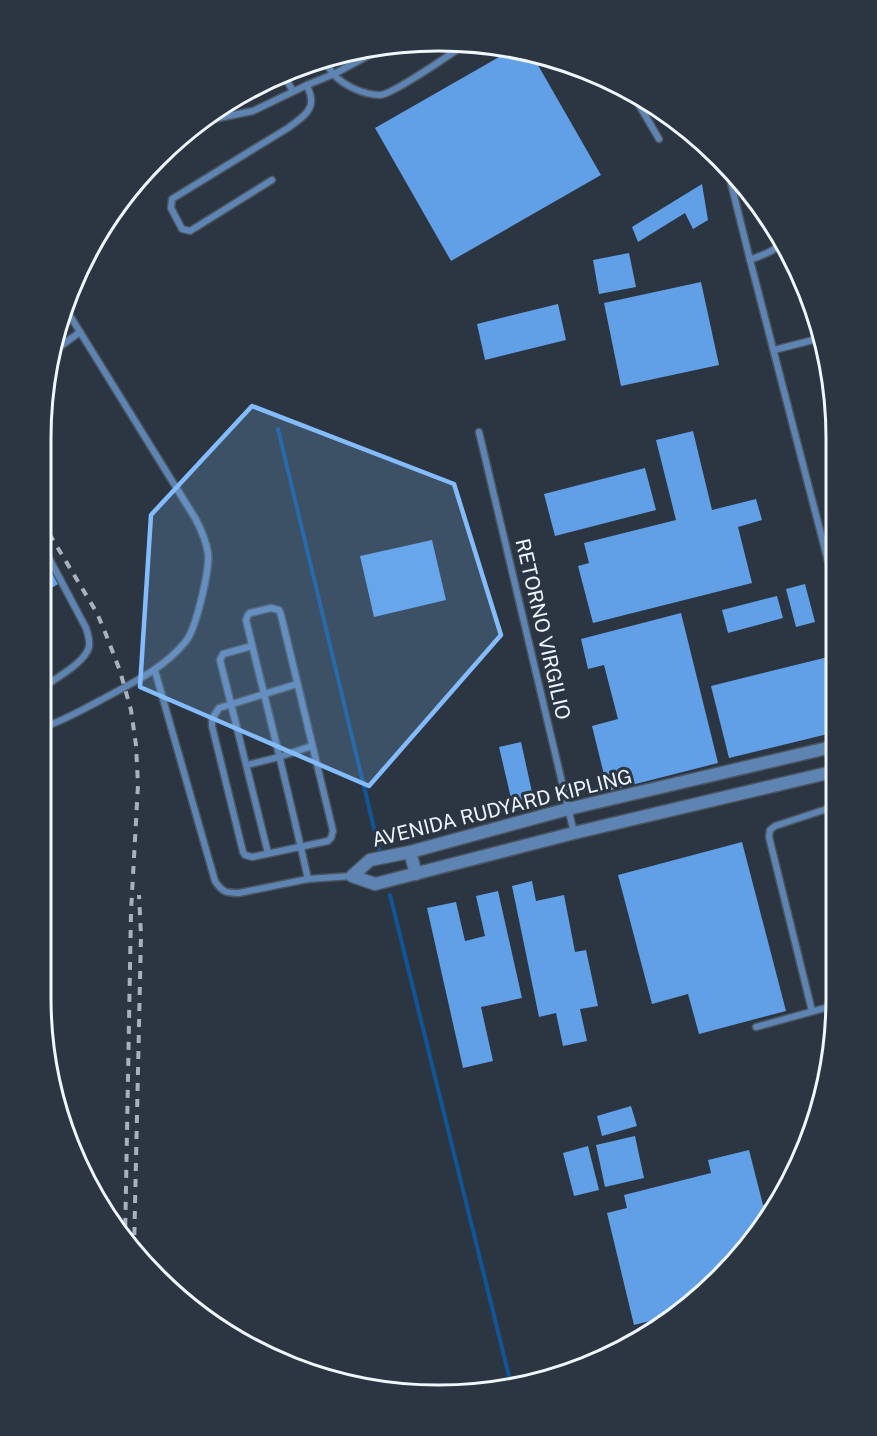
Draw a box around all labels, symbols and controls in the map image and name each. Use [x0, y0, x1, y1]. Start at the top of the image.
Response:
street label: RETORNO VIRGILIO [510, 536, 576, 722]
street label: AVENIDA RUDYARD KIPLING [369, 764, 635, 852]

